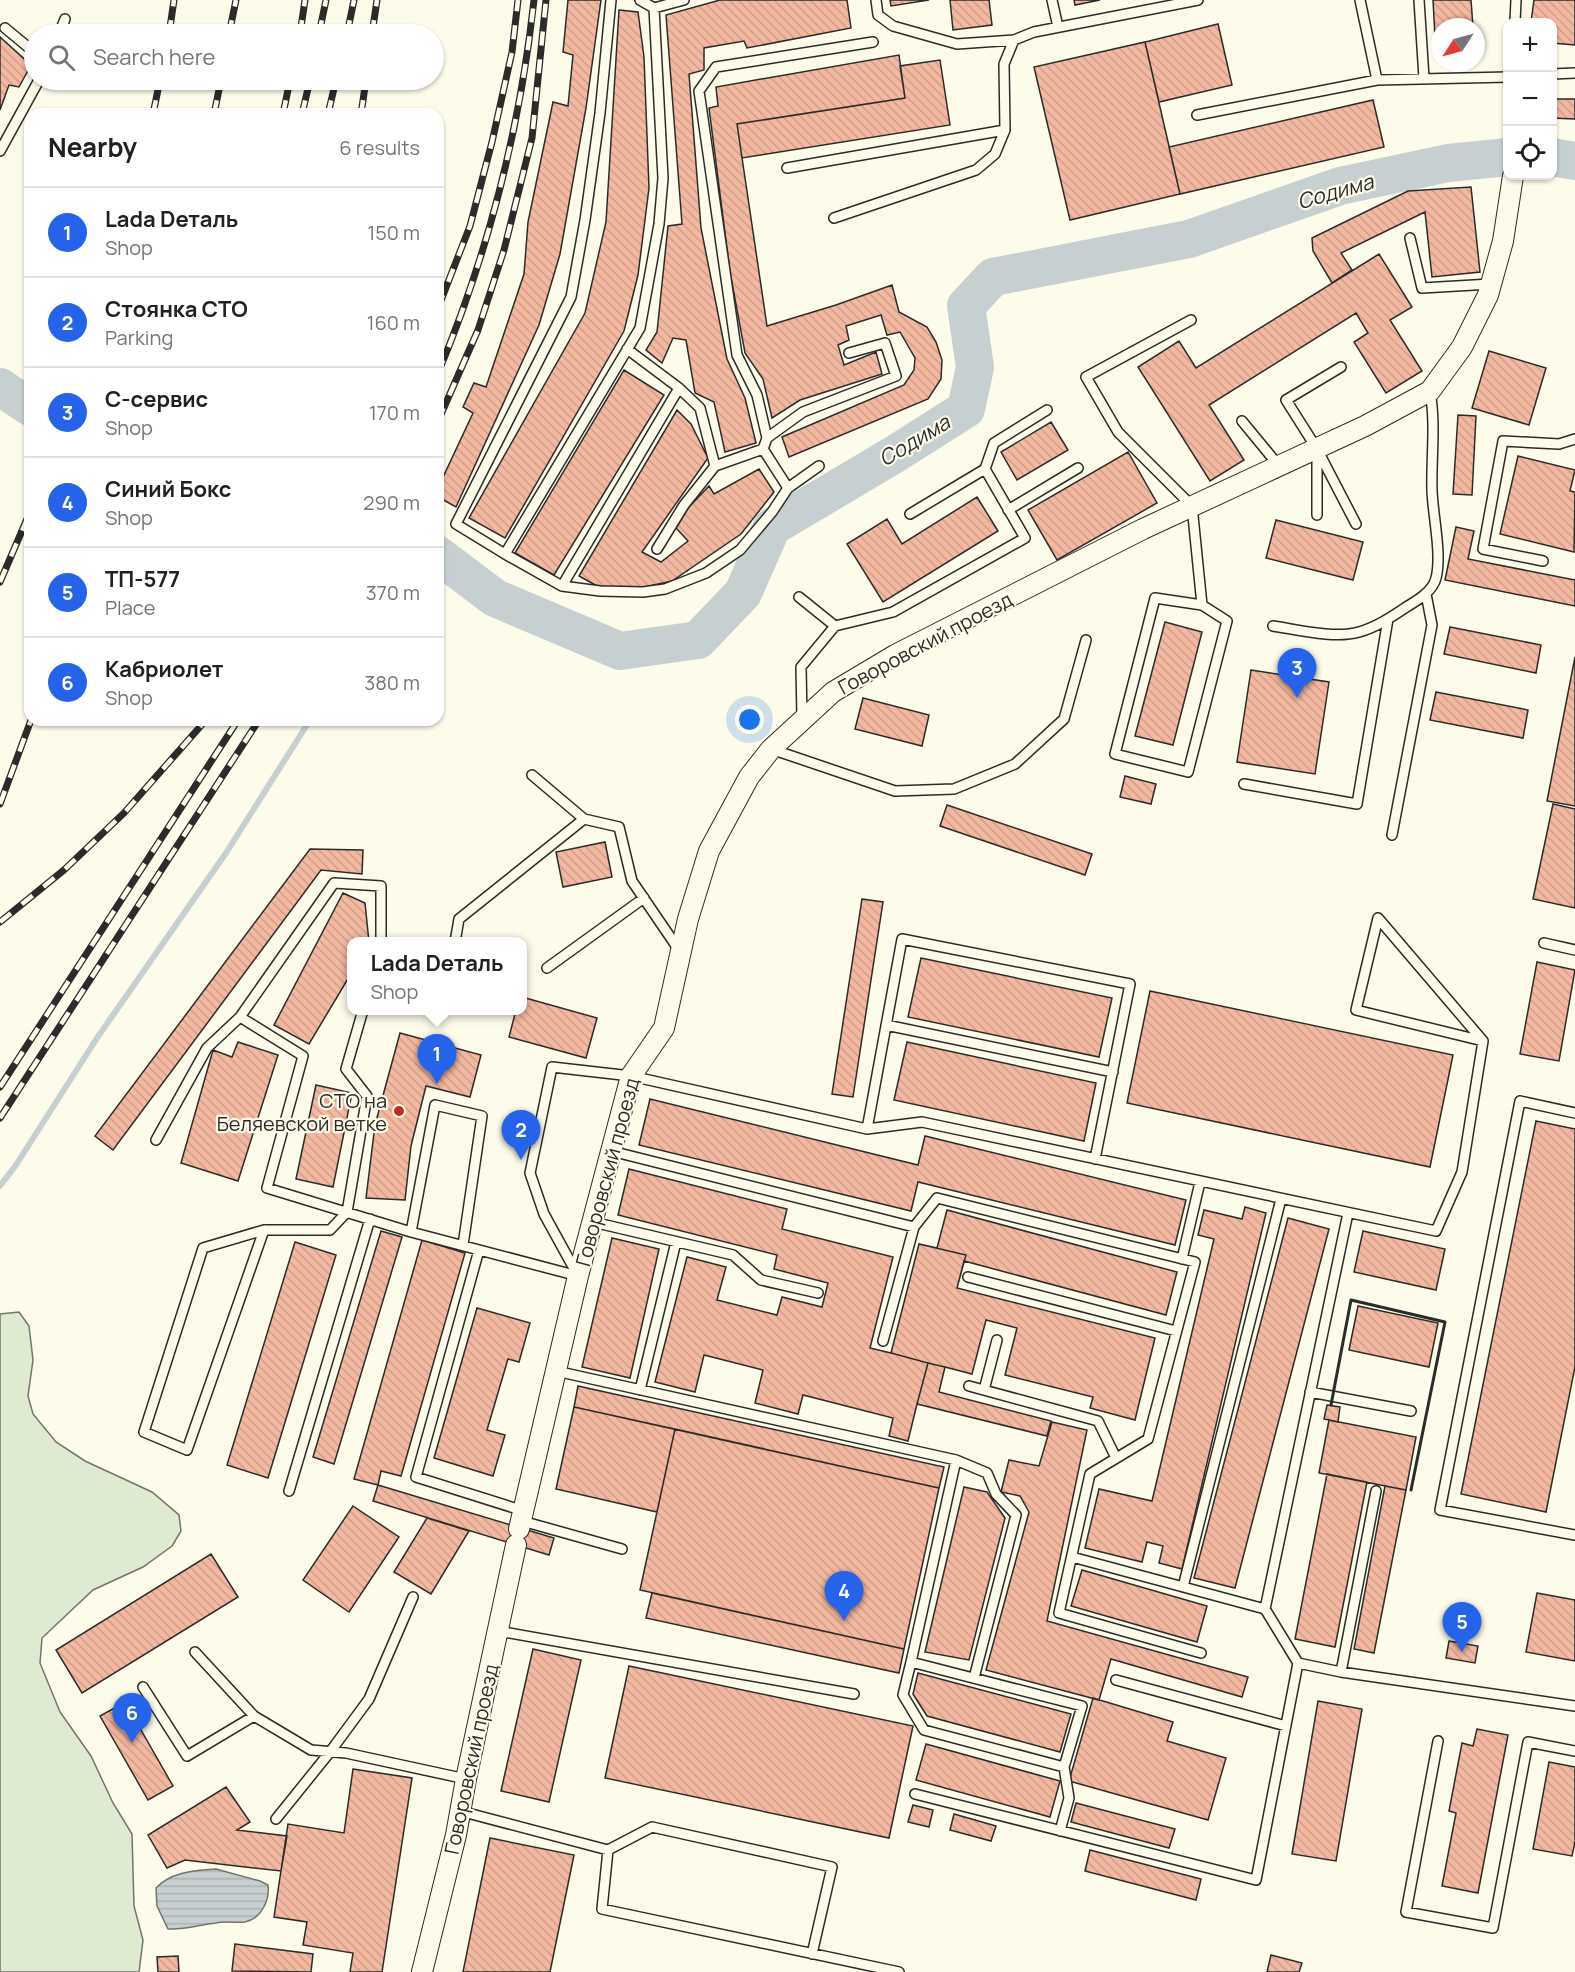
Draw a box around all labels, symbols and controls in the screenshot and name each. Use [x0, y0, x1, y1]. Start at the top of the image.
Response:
north arrow [1431, 18, 1485, 72]
map controls [1503, 18, 1557, 180]
button: + [1503, 18, 1557, 72]
search box [24, 24, 444, 90]
icon: search [45, 41, 78, 74]
text: Search here [93, 42, 215, 72]
button: − [1503, 72, 1557, 126]
button: locate [1503, 126, 1557, 180]
text: Nearby [48, 129, 137, 165]
text: 6 results [339, 134, 420, 161]
water label: Содима [1294, 166, 1378, 215]
text: Lada Dеталь [105, 204, 238, 234]
text: 1 [63, 219, 72, 246]
text: 150 m [367, 219, 420, 246]
text: Shop [105, 234, 153, 261]
text: Стоянка СТО [105, 294, 248, 324]
text: 2 [62, 309, 73, 336]
text: 160 m [367, 309, 420, 336]
text: Parking [105, 324, 173, 351]
text: С-сервис [105, 384, 208, 414]
text: 3 [62, 399, 73, 426]
text: 170 m [369, 399, 420, 426]
water label: Содима [873, 407, 956, 472]
text: Shop [105, 414, 153, 441]
text: Синий Бокс [105, 474, 231, 504]
text: 4 [61, 489, 74, 516]
text: 290 m [363, 489, 420, 516]
text: Shop [105, 504, 153, 531]
text: ТП-577 [105, 564, 180, 594]
text: 5 [62, 579, 73, 606]
text: 370 m [366, 579, 420, 606]
street label: Говоровский проезд [833, 586, 1017, 700]
text: Place [105, 594, 155, 621]
pin: 3 [1278, 648, 1316, 698]
text: Кабриолет [105, 654, 223, 684]
text: 6 [61, 669, 74, 696]
text: 380 m [364, 669, 420, 696]
text: Shop [105, 684, 153, 711]
your location [735, 705, 764, 734]
popup [347, 937, 527, 1015]
text: Lada Dеталь [370, 948, 504, 978]
text: Shop [370, 978, 418, 1005]
pin: 1 [418, 1034, 456, 1084]
street label: Говоровский проезд [569, 1075, 645, 1269]
place label: СТО на Беляевской ветке [217, 1087, 387, 1137]
marker: СТО на Беляевской ветке [392, 1104, 406, 1118]
pin: 2 [502, 1110, 540, 1160]
pin: 4 [824, 1572, 864, 1621]
pin: 5 [1442, 1602, 1482, 1652]
street label: Говоровский проезд [438, 1661, 504, 1857]
pin: 6 [112, 1694, 152, 1743]

